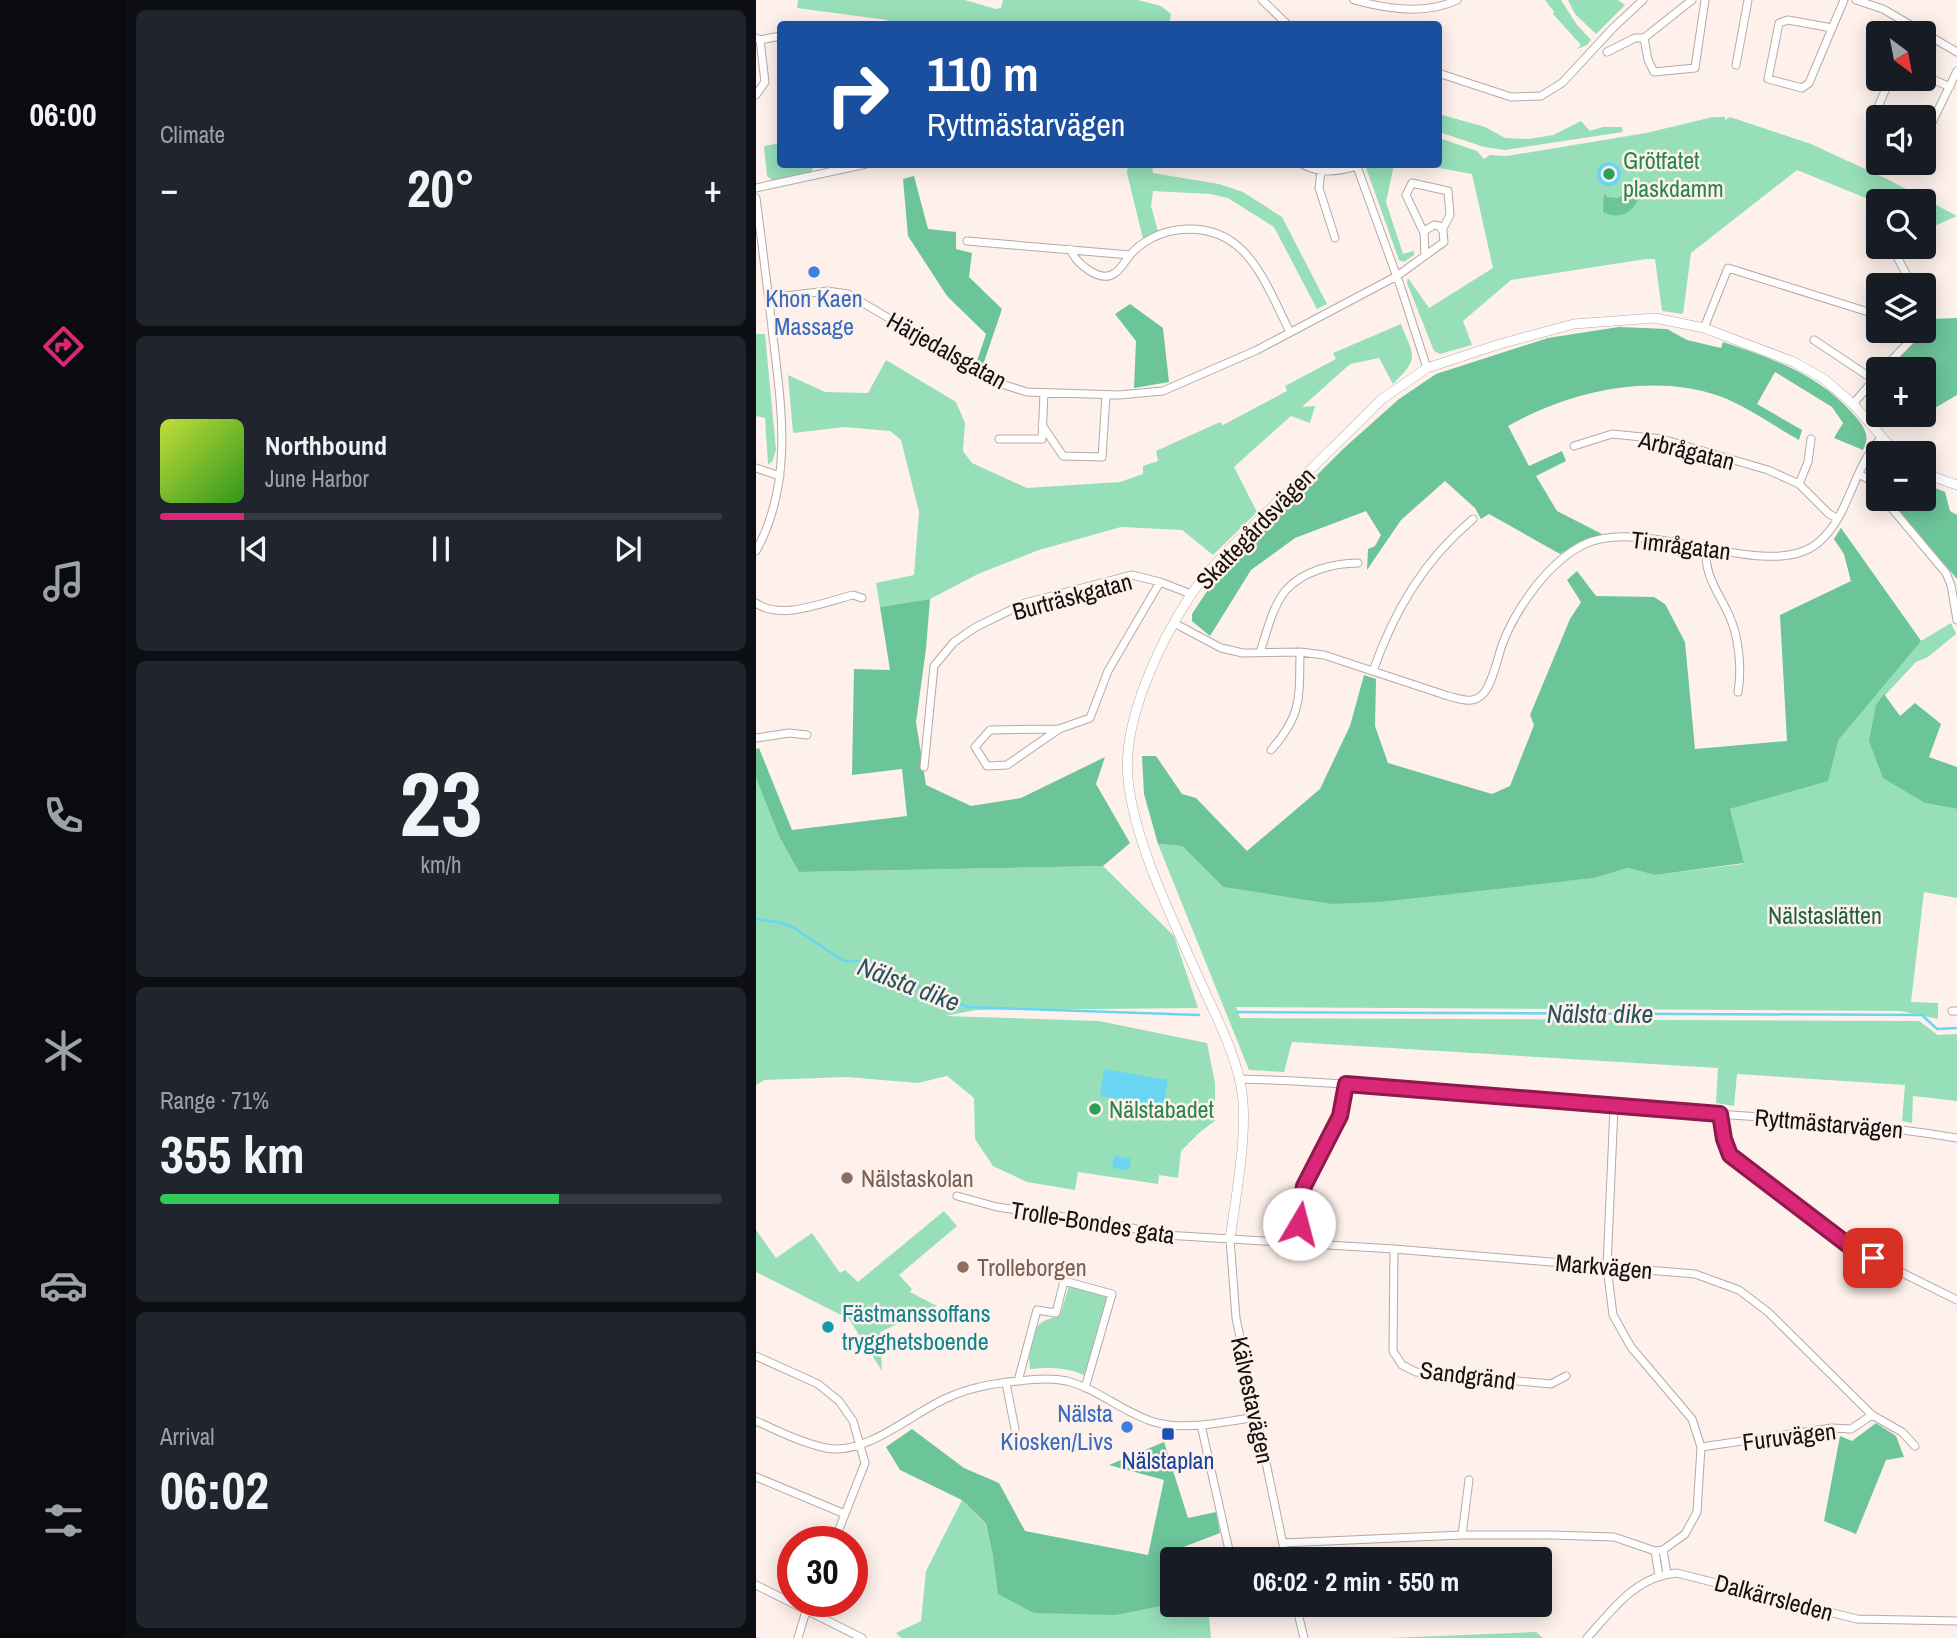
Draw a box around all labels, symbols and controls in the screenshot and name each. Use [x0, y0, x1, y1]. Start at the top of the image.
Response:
north arrow [1866, 21, 1936, 91]
map controls [1866, 21, 1936, 511]
text: 110 m [927, 40, 1039, 106]
icon: right [812, 49, 903, 140]
text: 06:00 [29, 93, 97, 136]
text: Ryttmästarvägen [927, 103, 1125, 146]
button: sound [1866, 105, 1936, 175]
text: Climate [160, 119, 225, 150]
place label: Grötfatet plaskdamm [1623, 144, 1724, 204]
text: 20° [407, 153, 475, 223]
text: − [160, 163, 178, 214]
text: + [704, 163, 722, 214]
marker: Grötfatet plaskdamm [1601, 166, 1617, 182]
button: search [1866, 189, 1936, 259]
marker: Khon Kaen Massage [806, 264, 822, 280]
button: layers [1866, 273, 1936, 343]
place label: Khon Kaen Massage [765, 282, 863, 342]
street label: Härjedalsgatan [881, 304, 1013, 396]
icon: directions [39, 322, 88, 371]
button: + [1866, 357, 1936, 427]
street label: Arbrågatan [1635, 422, 1738, 477]
text: Northbound [265, 428, 387, 463]
button: − [1866, 441, 1936, 511]
street label: Skattegårdsvägen [1188, 460, 1322, 596]
text: June Harbor [265, 463, 369, 494]
street label: Timrågatan [1629, 523, 1733, 567]
icon: previous [235, 530, 273, 568]
icon: pause [422, 530, 460, 568]
icon: next [609, 530, 647, 568]
icon: music [39, 557, 88, 606]
street label: Burträskgatan [1009, 565, 1135, 627]
text: 23 [400, 742, 483, 864]
icon: phone [39, 791, 88, 840]
text: km/h [421, 849, 461, 880]
park label: Nälstaslätten [1768, 899, 1882, 931]
water label: Nälsta dike [853, 949, 965, 1019]
water label: Nälsta dike [1547, 996, 1653, 1031]
icon: climate [39, 1026, 88, 1075]
text: Range · 71% [160, 1085, 269, 1116]
place label: Nälstabadet [1109, 1093, 1215, 1125]
marker: Nälstabadet [1087, 1101, 1103, 1117]
street label: Ryttmästarvägen [1754, 1101, 1904, 1145]
text: 355 km [160, 1119, 305, 1189]
place label: Nälstaskolan [861, 1162, 974, 1194]
marker: Nälstaskolan [839, 1170, 855, 1186]
position arrow [1262, 1187, 1336, 1261]
street label: Trolle-Bondes gata [1009, 1193, 1177, 1251]
pin [1843, 1228, 1903, 1288]
icon: arrive [1854, 1239, 1892, 1277]
street label: Markvägen [1554, 1246, 1654, 1286]
place label: Trolleborgen [977, 1251, 1087, 1283]
marker: Trolleborgen [955, 1259, 971, 1275]
icon: car [39, 1261, 88, 1310]
place label: Fästmanssoffans trygghetsboende [842, 1297, 991, 1357]
marker: Fästmanssoffans trygghetsboende [820, 1319, 836, 1335]
street label: Kälvestavägen [1224, 1334, 1282, 1466]
street label: Sandgränd [1418, 1353, 1518, 1397]
place label: Nälsta Kiosken/Livs [1000, 1397, 1113, 1457]
street label: Furuvägen [1740, 1414, 1838, 1458]
marker: Nälsta Kiosken/Livs [1119, 1419, 1135, 1435]
text: Arrival [160, 1421, 215, 1452]
marker: Nälstaplan [1160, 1426, 1176, 1442]
place label: Nälstaplan [1122, 1444, 1214, 1476]
text: 06:02 [160, 1455, 269, 1525]
icon: filters [39, 1496, 88, 1545]
speed limit sign: 30 [777, 1526, 868, 1617]
text: 06:02 · 2 min · 550 m [1253, 1564, 1459, 1599]
street label: Dalkärrsleden [1711, 1566, 1837, 1628]

